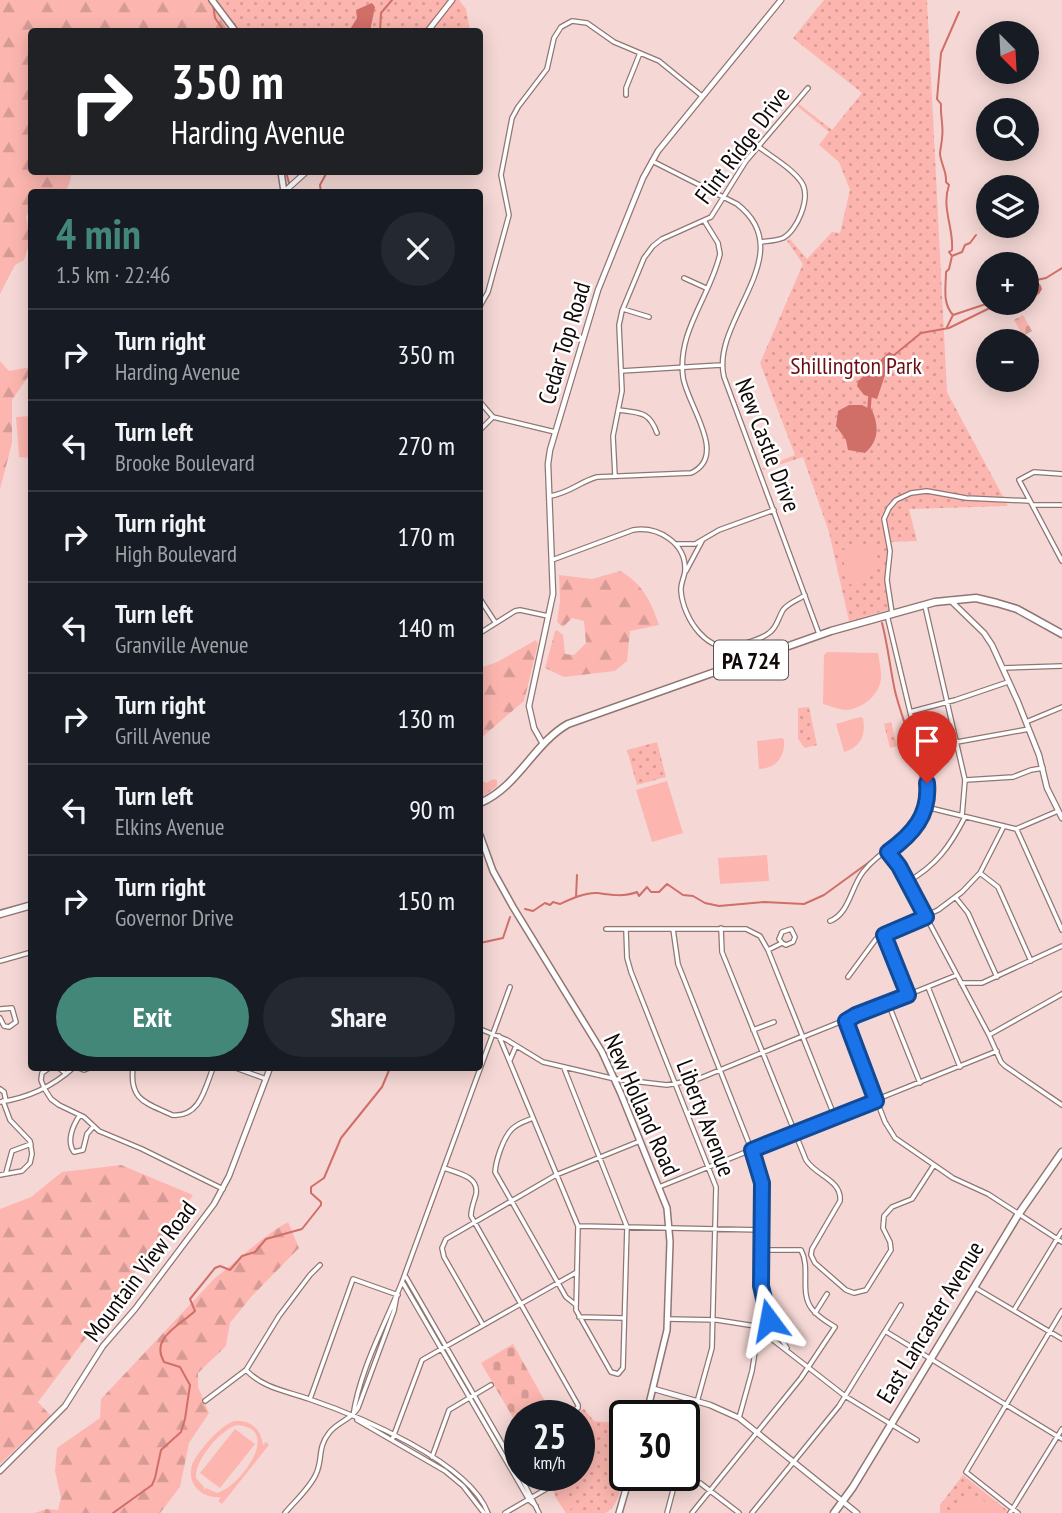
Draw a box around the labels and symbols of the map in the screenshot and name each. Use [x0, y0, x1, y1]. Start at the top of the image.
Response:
north arrow [976, 21, 1040, 84]
street label: Flint Ridge Drive [688, 80, 796, 210]
street label: Cedar Top Road [531, 278, 597, 408]
park label: Shillington Park [790, 350, 922, 381]
street label: New Castle Drive [728, 374, 808, 516]
road number: PA 724 [714, 640, 788, 680]
pin [897, 711, 957, 783]
street label: New Holland Road [597, 1029, 687, 1181]
street label: Liberty Avenue [670, 1055, 742, 1181]
street label: Mountain View Road [77, 1194, 203, 1348]
street label: East Lancaster Avenue [869, 1235, 991, 1409]
position arrow [732, 1283, 806, 1357]
speed limit sign: 30 [609, 1400, 700, 1491]

